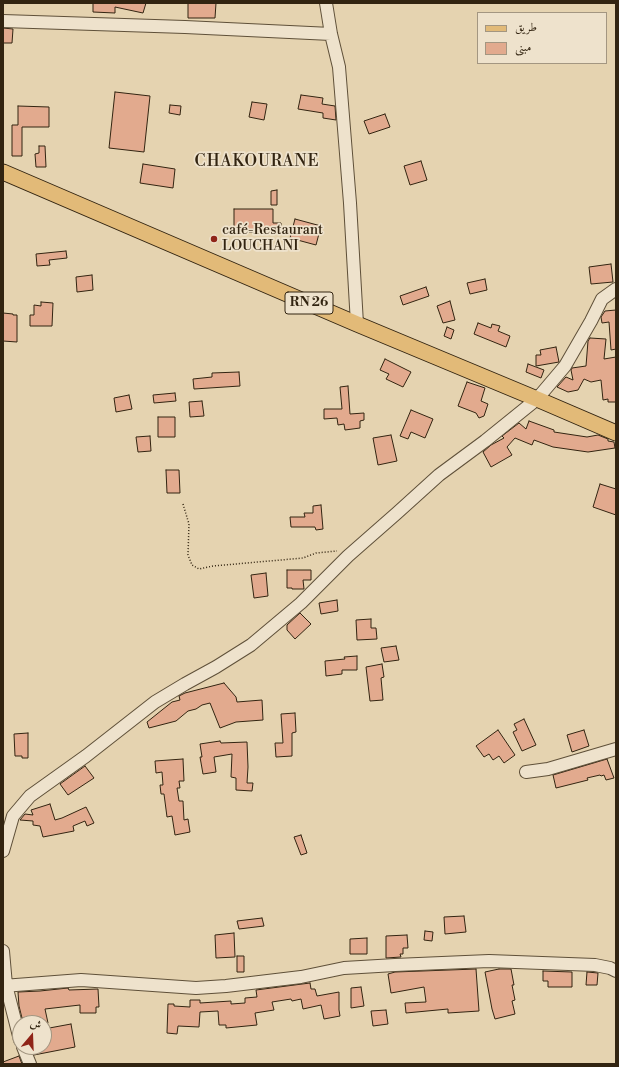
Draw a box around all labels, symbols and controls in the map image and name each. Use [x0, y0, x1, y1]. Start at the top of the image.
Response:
legend [477, 12, 607, 64]
text: طريق [515, 20, 537, 35]
text: مبنى [515, 40, 531, 55]
district label: CHAKOURANE [194, 152, 320, 172]
place label: café-Restaurant LOUCHANI [222, 223, 323, 256]
marker: café-Restaurant LOUCHANI [209, 234, 219, 244]
road number: RN 26 [285, 292, 333, 314]
north arrow [12, 1015, 52, 1055]
text: ش [28, 1016, 43, 1033]

